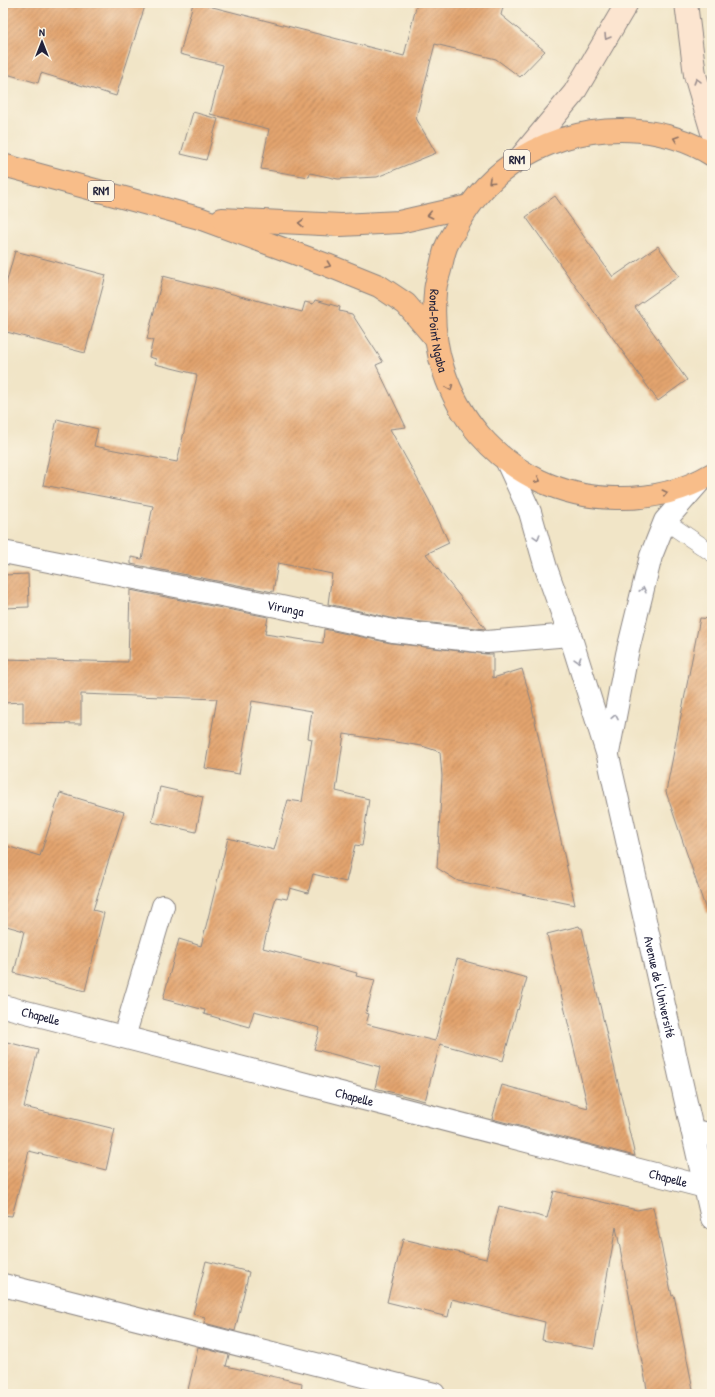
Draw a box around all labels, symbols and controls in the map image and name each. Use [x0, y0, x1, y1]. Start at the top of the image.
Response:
north arrow [22, 22, 62, 62]
text: N [39, 25, 45, 39]
one-way arrow [604, 33, 612, 40]
one-way arrow [693, 78, 702, 85]
one-way arrow [673, 135, 680, 144]
road number: RN1 [504, 150, 530, 170]
one-way arrow [488, 176, 496, 184]
road number: RN1 [88, 181, 114, 201]
one-way arrow [427, 210, 434, 218]
one-way arrow [298, 219, 304, 227]
one-way arrow [324, 261, 331, 269]
street label: Rond-Point Ngaba [425, 289, 452, 374]
one-way arrow [445, 384, 453, 392]
one-way arrow [534, 475, 542, 483]
one-way arrow [662, 489, 668, 497]
one-way arrow [532, 533, 541, 540]
one-way arrow [638, 587, 646, 594]
street label: Virunga [266, 595, 306, 621]
one-way arrow [573, 656, 582, 663]
one-way arrow [610, 714, 619, 721]
street label: Avenue de l'Université [640, 934, 680, 1040]
street label: Chapelle [20, 1002, 62, 1029]
street label: Chapelle [333, 1083, 376, 1110]
street label: Chapelle [647, 1164, 690, 1191]

